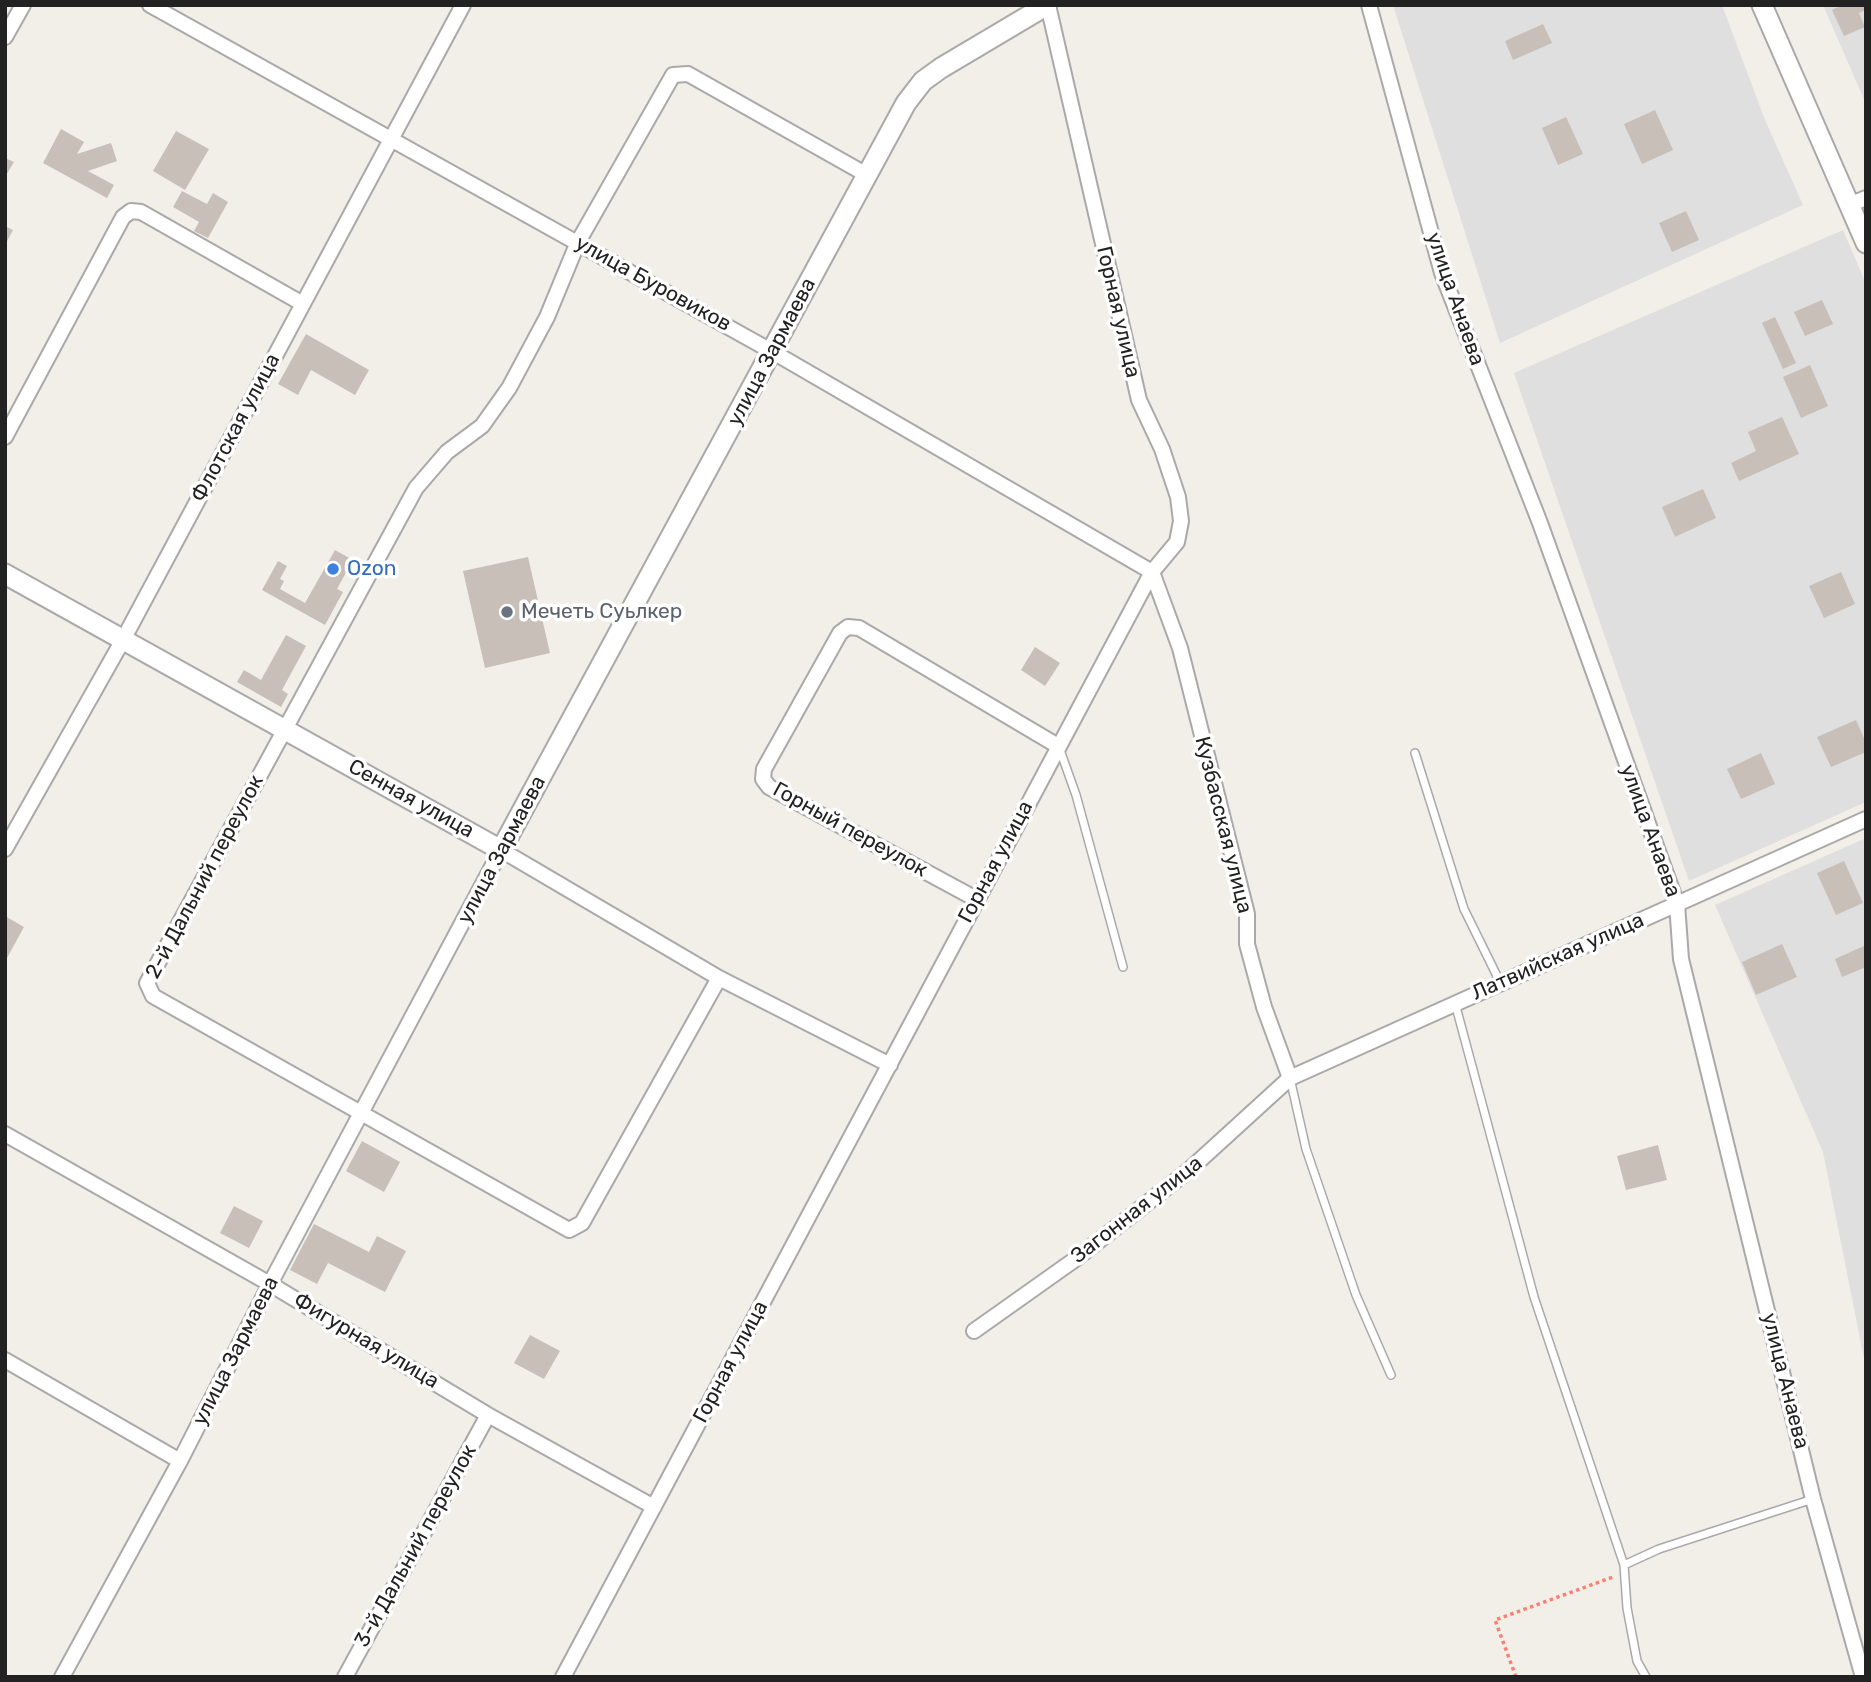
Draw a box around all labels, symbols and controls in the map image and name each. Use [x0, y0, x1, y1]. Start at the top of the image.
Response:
street label: улица Анаева [1420, 229, 1490, 369]
street label: улица Буровиков [571, 231, 735, 337]
street label: Горная улица [1091, 244, 1145, 380]
street label: улица Зармаева [722, 274, 822, 430]
street label: Флотская улица [186, 350, 286, 506]
place label: Ozon [347, 556, 397, 582]
marker: Ozon [325, 561, 341, 577]
place label: Мечеть Суьлкер [521, 599, 682, 625]
marker: Мечеть Суьлкер [499, 604, 515, 620]
street label: Кузбасская улица [1189, 734, 1257, 916]
street label: Сенная улица [344, 754, 478, 844]
street label: улица Анаева [1614, 761, 1686, 901]
street label: 2-й Дальний переулок [141, 771, 269, 983]
street label: улица Зармаева [452, 772, 552, 928]
street label: Горный переулок [768, 777, 932, 883]
street label: Горная улица [953, 797, 1039, 927]
street label: Латвийская улица [1468, 908, 1648, 1006]
street label: Загонная улица [1066, 1151, 1208, 1269]
street label: улица Зармаева [188, 1272, 284, 1430]
street label: Фигурная улица [289, 1288, 443, 1394]
street label: Горная улица [688, 1297, 774, 1427]
street label: улица Анаева [1756, 1310, 1814, 1452]
street label: 3-й Дальний переулок [350, 1440, 482, 1652]

